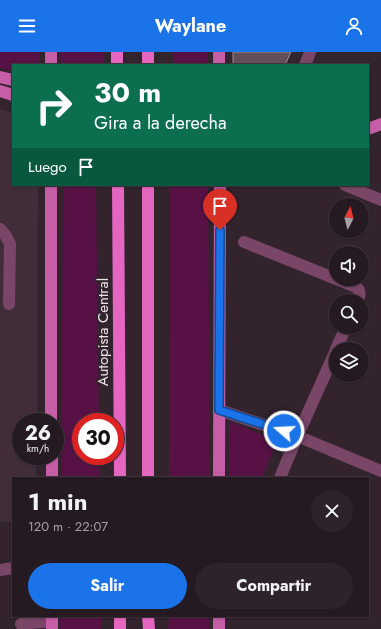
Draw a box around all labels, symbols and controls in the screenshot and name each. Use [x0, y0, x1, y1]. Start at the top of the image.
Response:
text: Waylane [155, 13, 226, 39]
icon: menu [16, 15, 38, 37]
icon: person [343, 15, 365, 37]
text: 30 m [94, 72, 161, 113]
icon: right [28, 80, 80, 132]
text: Gira a la derecha [94, 110, 227, 136]
text: Luego [28, 156, 67, 178]
icon: arrive [75, 156, 97, 178]
pin [203, 189, 237, 230]
icon: arrive [209, 195, 231, 217]
north arrow [329, 198, 369, 238]
map controls [329, 198, 369, 382]
button: sound [329, 246, 369, 286]
street label: Autopista Central [92, 278, 114, 386]
button: search [329, 294, 369, 334]
button: layers [329, 342, 369, 382]
position arrow [263, 410, 305, 452]
speed limit sign: 30 [72, 413, 124, 465]
text: 26 [25, 419, 51, 448]
text: km/h [27, 441, 49, 456]
text: 1 min [28, 484, 88, 519]
button: close [311, 490, 353, 532]
text: 120 m · 22:07 [28, 517, 108, 536]
button: Salir [28, 563, 187, 609]
button: Compartir [195, 563, 353, 609]

